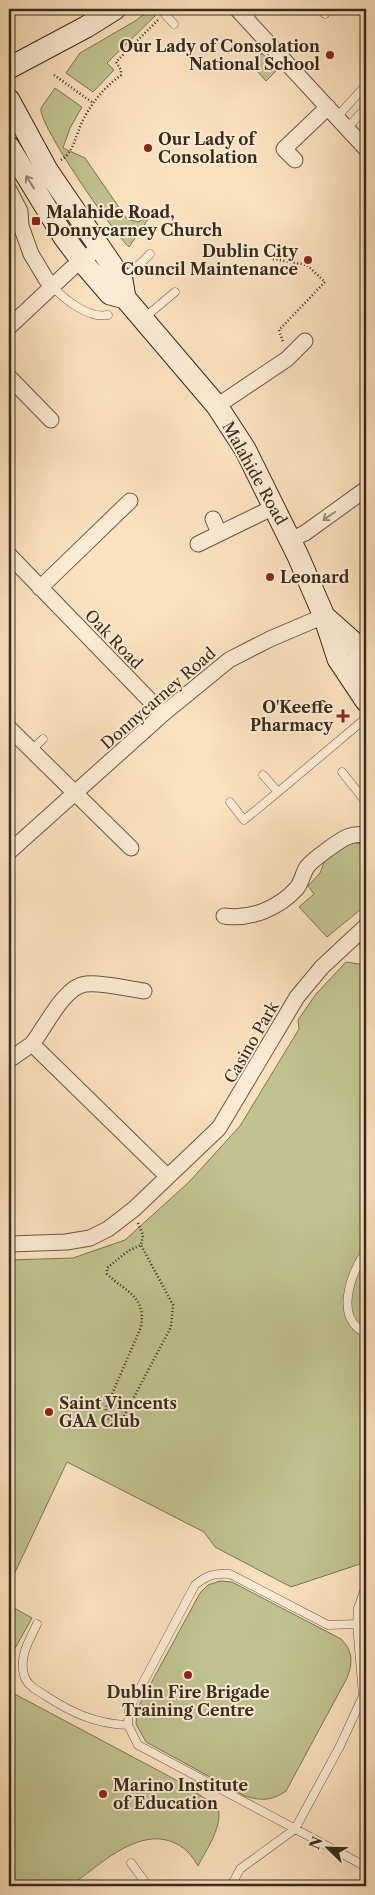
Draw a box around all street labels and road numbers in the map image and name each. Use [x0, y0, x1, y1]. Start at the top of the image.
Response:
street label: Malahide Road [218, 418, 292, 528]
street label: Oak Road [81, 605, 147, 673]
street label: Donnycarney Road [97, 643, 220, 753]
street label: Casino Park [219, 997, 283, 1087]

